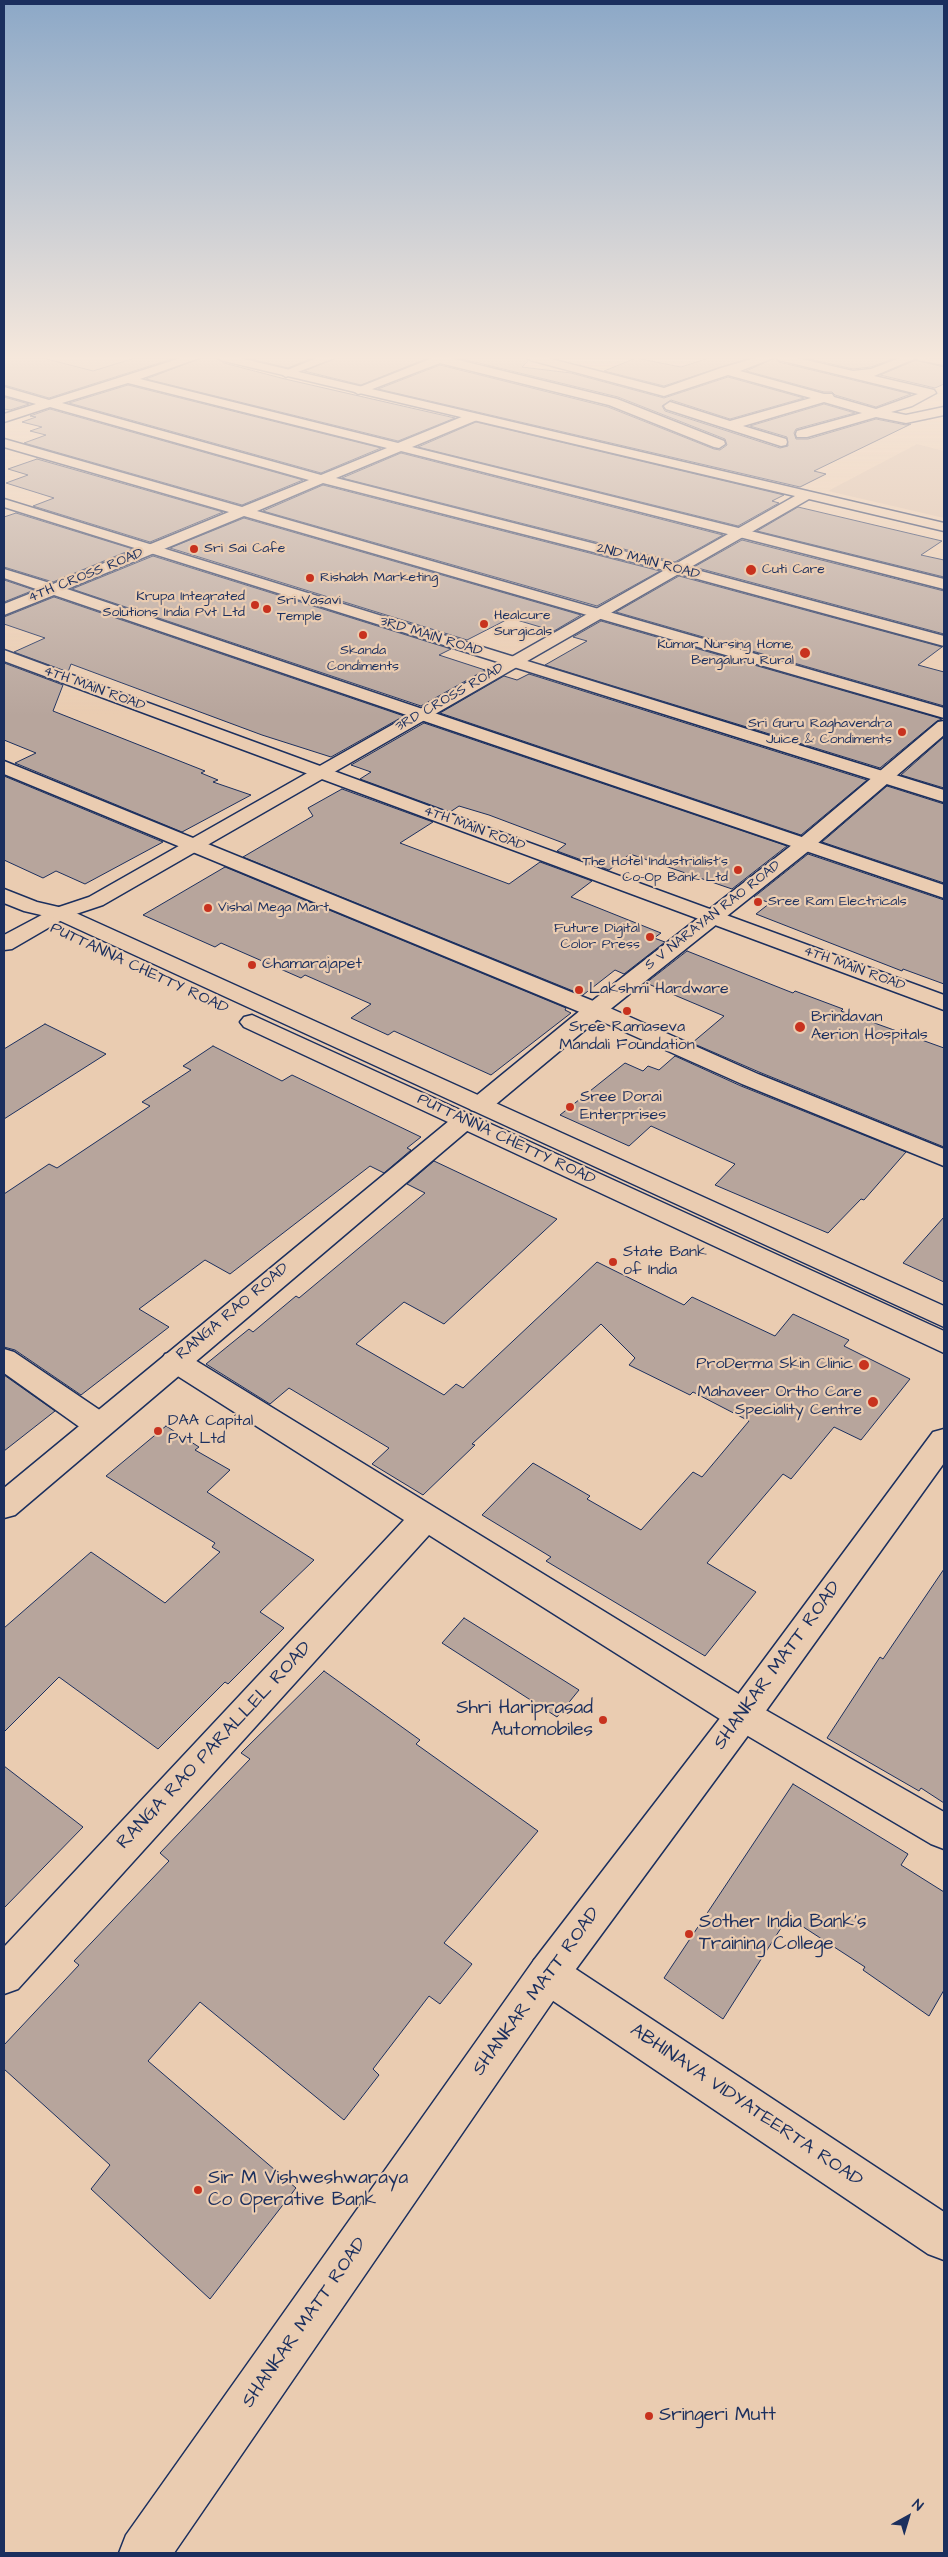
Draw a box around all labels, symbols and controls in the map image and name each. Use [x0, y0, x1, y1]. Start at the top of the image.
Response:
street label: 2ND MAIN ROAD [595, 540, 701, 584]
place label: Sri Sai Cafe [204, 541, 285, 557]
marker: Sri Sai Cafe [188, 543, 200, 555]
street label: 4TH CROSS ROAD [26, 545, 146, 607]
place label: Cuti Care [762, 562, 825, 578]
marker: Cuti Care [744, 563, 758, 577]
place label: Rishabh Marketing [320, 570, 438, 586]
marker: Rishabh Marketing [304, 572, 316, 584]
place label: Krupa Integrated Solutions India Pvt Ltd [102, 589, 245, 622]
place label: Sri Vasavi Temple [277, 593, 341, 626]
marker: Krupa Integrated Solutions India Pvt Ltd [249, 599, 261, 611]
marker: Sri Vasavi Temple [261, 603, 273, 615]
place label: Healcure Surgicals [494, 608, 552, 640]
street label: 3RD MAIN ROAD [378, 613, 484, 661]
marker: Healcure Surgicals [478, 618, 490, 630]
marker: Skanda Condiments [357, 629, 369, 641]
place label: Kumar Nursing Home, Bengaluru Rural [657, 637, 794, 670]
place label: Skanda Condiments [327, 643, 399, 676]
marker: Kumar Nursing Home, Bengaluru Rural [798, 646, 812, 660]
street label: 3RD CROSS ROAD [393, 660, 507, 736]
street label: 4TH MAIN ROAD [41, 663, 147, 715]
place label: Sri Guru Raghavendra Juice & Condiments [748, 716, 892, 749]
marker: Sri Guru Raghavendra Juice & Condiments [896, 726, 908, 738]
street label: 4TH MAIN ROAD [421, 803, 527, 855]
place label: The Hotel Industrialist's Co-Op Bank Ltd [582, 854, 728, 886]
street label: S V NARAYAN RAO ROAD [642, 858, 784, 974]
marker: The Hotel Industrialist's Co-Op Bank Ltd [732, 864, 744, 876]
place label: Sree Ram Electricals [768, 894, 907, 910]
marker: Sree Ram Electricals [752, 896, 764, 908]
place label: Vishal Mega Mart [218, 900, 329, 916]
marker: Vishal Mega Mart [202, 902, 214, 914]
street label: PUTTANNA CHETTY ROAD [47, 919, 231, 1019]
place label: Future Digital Color Press [554, 921, 640, 954]
marker: Future Digital Color Press [644, 931, 656, 943]
street label: 4TH MAIN ROAD [801, 943, 907, 995]
place label: Chamarajapet [262, 955, 362, 975]
marker: Chamarajapet [246, 959, 258, 971]
place label: Lakshmi Hardware [589, 980, 729, 1000]
marker: Lakshmi Hardware [573, 984, 585, 996]
marker: Sree Ramaseva Mandali Foundation [621, 1005, 633, 1017]
place label: Brindavan Aerion Hospitals [811, 1008, 928, 1046]
place label: Sree Ramaseva Mandali Foundation [559, 1018, 695, 1056]
marker: Brindavan Aerion Hospitals [793, 1020, 807, 1034]
place label: Sree Dorai Enterprises [580, 1088, 666, 1126]
street label: PUTTANNA CHETTY ROAD [414, 1090, 598, 1190]
marker: Sree Dorai Enterprises [564, 1101, 576, 1113]
place label: State Bank of India [623, 1243, 707, 1281]
marker: State Bank of India [607, 1256, 619, 1268]
street label: RANGA RAO ROAD [173, 1259, 293, 1365]
place label: ProDerma Skin Clinic [696, 1355, 853, 1375]
marker: ProDerma Skin Clinic [857, 1358, 871, 1372]
place label: Mahaveer Ortho Care Speciality Centre [697, 1383, 862, 1421]
marker: Mahaveer Ortho Care Speciality Centre [866, 1395, 880, 1409]
place label: DAA Capital Pvt Ltd [168, 1412, 253, 1450]
marker: DAA Capital Pvt Ltd [152, 1425, 164, 1437]
street label: SHANKAR MATT ROAD [709, 1577, 847, 1755]
street label: RANGA RAO PARALLEL ROAD [113, 1637, 317, 1855]
place label: Shri Hariprasad Automobiles [456, 1698, 593, 1742]
marker: Shri Hariprasad Automobiles [597, 1714, 609, 1726]
street label: SHANKAR MATT ROAD [468, 1903, 606, 2081]
place label: Sother India Bank's Training College [699, 1912, 867, 1956]
marker: Sother India Bank's Training College [683, 1928, 695, 1940]
street label: ABHINAVA VIDYATEERTA ROAD [625, 2020, 867, 2192]
place label: Sir M Vishweshwaraya Co Operative Bank [208, 2168, 408, 2212]
marker: Sir M Vishweshwaraya Co Operative Bank [192, 2184, 204, 2196]
street label: SHANKAR MATT ROAD [238, 2233, 372, 2413]
place label: Sringeri Mutt [659, 2405, 776, 2427]
marker: Sringeri Mutt [643, 2410, 655, 2422]
north arrow [883, 2492, 933, 2542]
text: N [908, 2495, 927, 2516]

